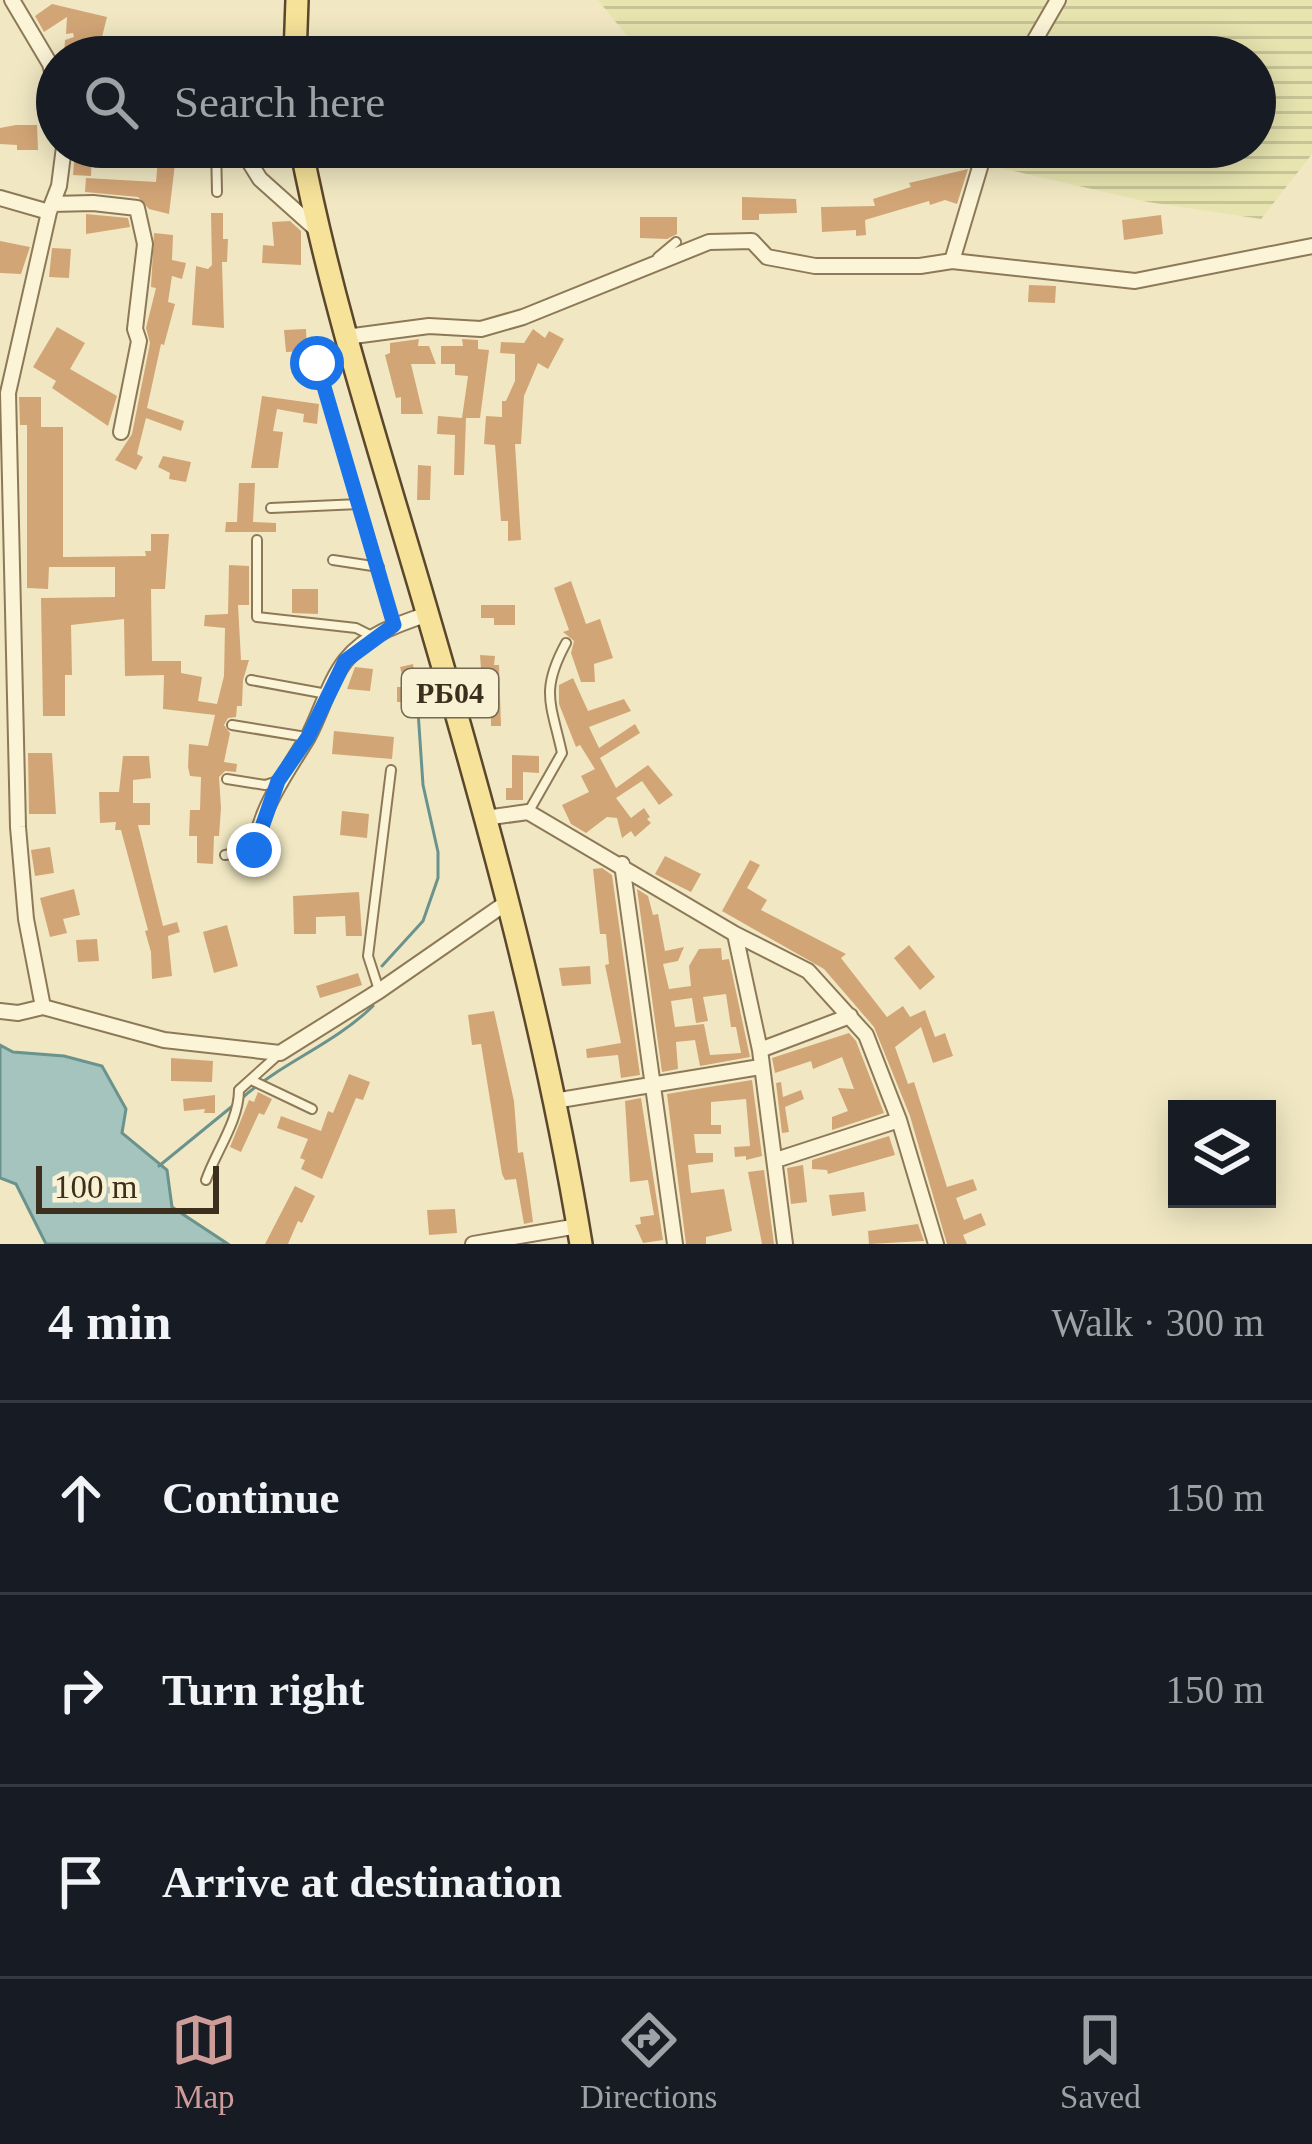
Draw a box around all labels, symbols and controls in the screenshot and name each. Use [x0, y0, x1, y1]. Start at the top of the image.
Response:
search box [36, 36, 1276, 168]
icon: search [78, 69, 144, 135]
text: Search here [174, 77, 385, 127]
route start [290, 336, 344, 390]
road number: РБ04 [402, 669, 498, 717]
route end [227, 823, 281, 877]
map controls [1168, 1100, 1276, 1208]
button: layers [1168, 1100, 1276, 1208]
scale bar [36, 1160, 219, 1213]
text: 100 m [54, 1169, 137, 1205]
text: 4 min [48, 1294, 171, 1350]
text: Walk · 300 m [1052, 1301, 1264, 1344]
icon: ahead [48, 1465, 114, 1531]
text: Continue [162, 1473, 340, 1523]
text: 150 m [1165, 1476, 1264, 1519]
icon: right [48, 1657, 114, 1723]
text: Turn right [162, 1665, 364, 1715]
text: 150 m [1165, 1668, 1264, 1711]
icon: arrive [48, 1849, 114, 1915]
text: Arrive at destination [162, 1857, 562, 1907]
tab: Map [171, 2007, 237, 2116]
tab: Directions [580, 2007, 717, 2116]
tab: Saved [1060, 2007, 1141, 2116]

